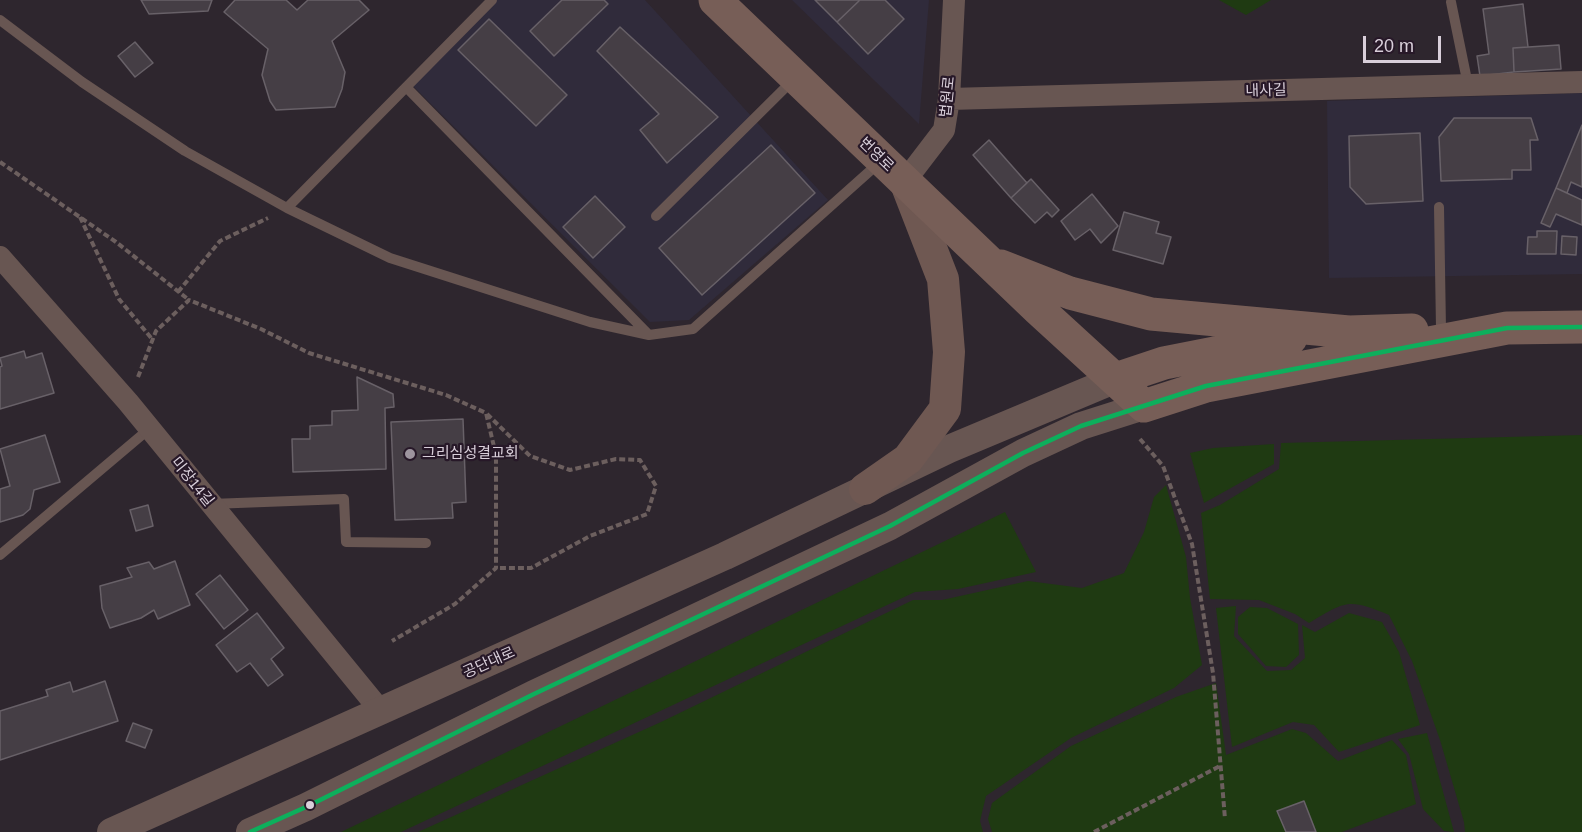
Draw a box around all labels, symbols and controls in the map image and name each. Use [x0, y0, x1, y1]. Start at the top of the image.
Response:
scale bar [1366, 24, 1444, 62]
text: 20 m [1374, 36, 1414, 56]
street label: 법원로 [937, 75, 959, 119]
street label: 내사길 [1245, 81, 1287, 101]
street label: 번영로 [855, 134, 897, 176]
place label: 그리심성결교회 [422, 445, 519, 463]
marker: 그리심성결교회 [403, 447, 417, 461]
street label: 미장14길 [167, 454, 217, 510]
street label: 공단대로 [460, 644, 518, 682]
unlabelled marker [304, 799, 316, 811]

